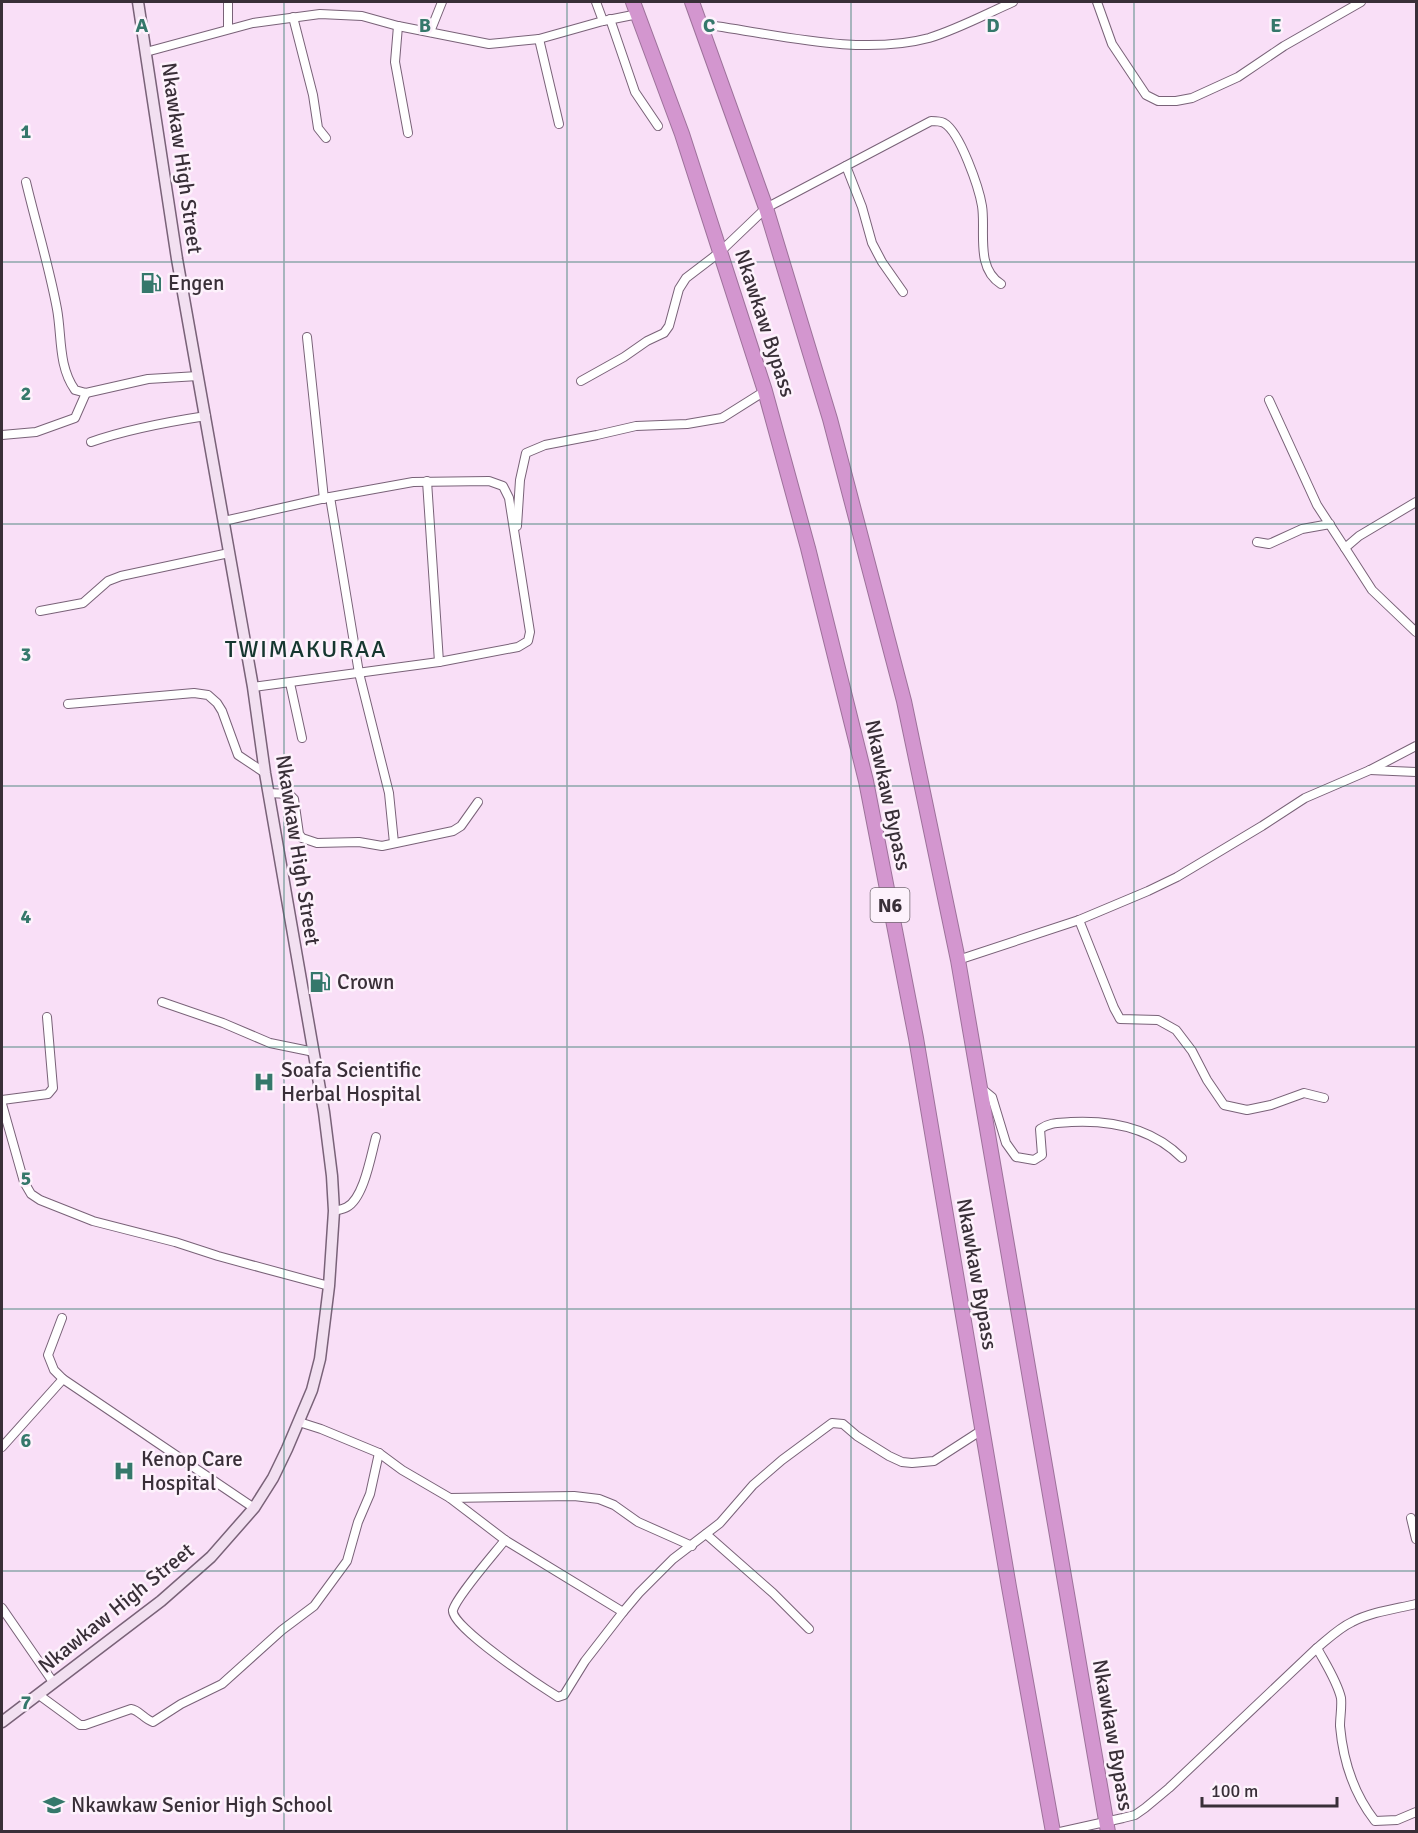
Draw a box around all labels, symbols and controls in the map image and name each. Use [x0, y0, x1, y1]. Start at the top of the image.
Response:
text: A [136, 13, 149, 38]
text: B [419, 13, 431, 38]
text: C [703, 13, 715, 38]
text: D [986, 13, 1000, 38]
text: E [1270, 13, 1282, 38]
street label: Nkawkaw High Street [156, 61, 208, 255]
text: 1 [21, 119, 32, 144]
street label: Nkawkaw Bypass [729, 246, 801, 400]
place label: Engen [168, 270, 224, 296]
fuel station icon: Engen [139, 271, 163, 295]
text: 2 [21, 381, 31, 406]
district label: TWIMAKURAA [225, 634, 387, 664]
text: 3 [21, 642, 31, 667]
street label: Nkawkaw Bypass [859, 717, 917, 873]
street label: Nkawkaw High Street [270, 753, 326, 947]
road number: N6 [870, 888, 910, 922]
text: 4 [21, 904, 32, 929]
place label: Crown [337, 969, 394, 995]
fuel station icon: Crown [308, 970, 332, 994]
place label: Soafa Scientific Herbal Hospital [281, 1057, 421, 1107]
hospital icon: Soafa Scientific Herbal Hospital [252, 1070, 276, 1094]
text: 5 [21, 1166, 31, 1191]
street label: Nkawkaw Bypass [951, 1196, 1003, 1352]
text: 6 [21, 1428, 32, 1453]
place label: Kenop Care Hospital [141, 1446, 243, 1496]
hospital icon: Kenop Care Hospital [112, 1459, 136, 1483]
street label: Nkawkaw High Street [33, 1537, 199, 1679]
street label: Nkawkaw Bypass [1087, 1657, 1139, 1813]
text: 7 [21, 1690, 32, 1715]
scale bar [1202, 1770, 1337, 1808]
text: 100 m [1211, 1780, 1258, 1802]
place label: Nkawkaw Senior High School [71, 1792, 333, 1818]
school or university icon: Nkawkaw Senior High School [42, 1793, 66, 1817]

